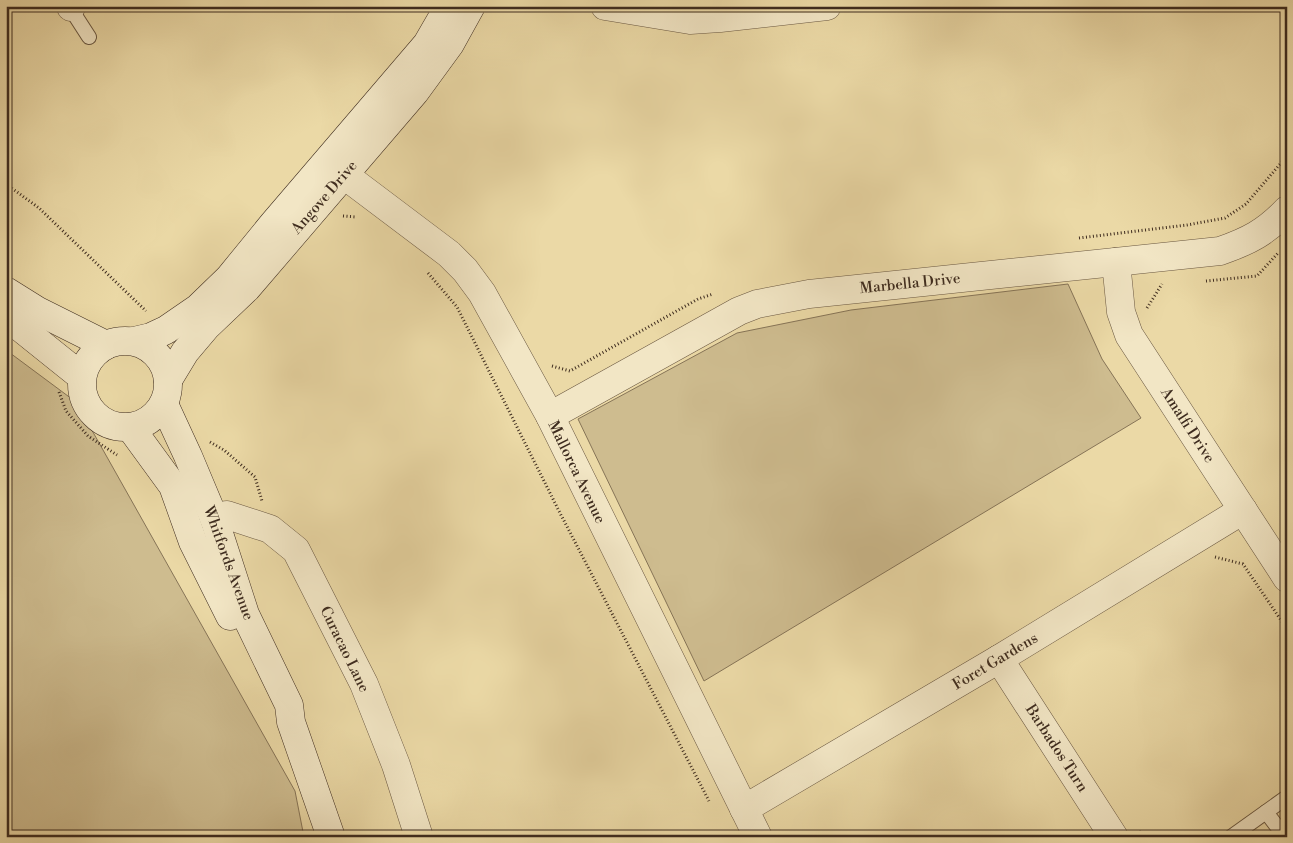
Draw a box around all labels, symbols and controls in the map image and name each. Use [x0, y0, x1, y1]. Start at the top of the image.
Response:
street label: Angove Drive [287, 157, 361, 239]
street label: Marbella Drive [859, 269, 961, 298]
street label: Amalfi Drive [1156, 383, 1219, 466]
street label: Mallorca Avenue [543, 418, 610, 527]
street label: Whitfords Avenue [199, 503, 258, 623]
street label: Curacao Lane [315, 603, 374, 695]
street label: Foret Gardens [949, 629, 1041, 694]
street label: Barbados Turn [1021, 700, 1092, 796]

